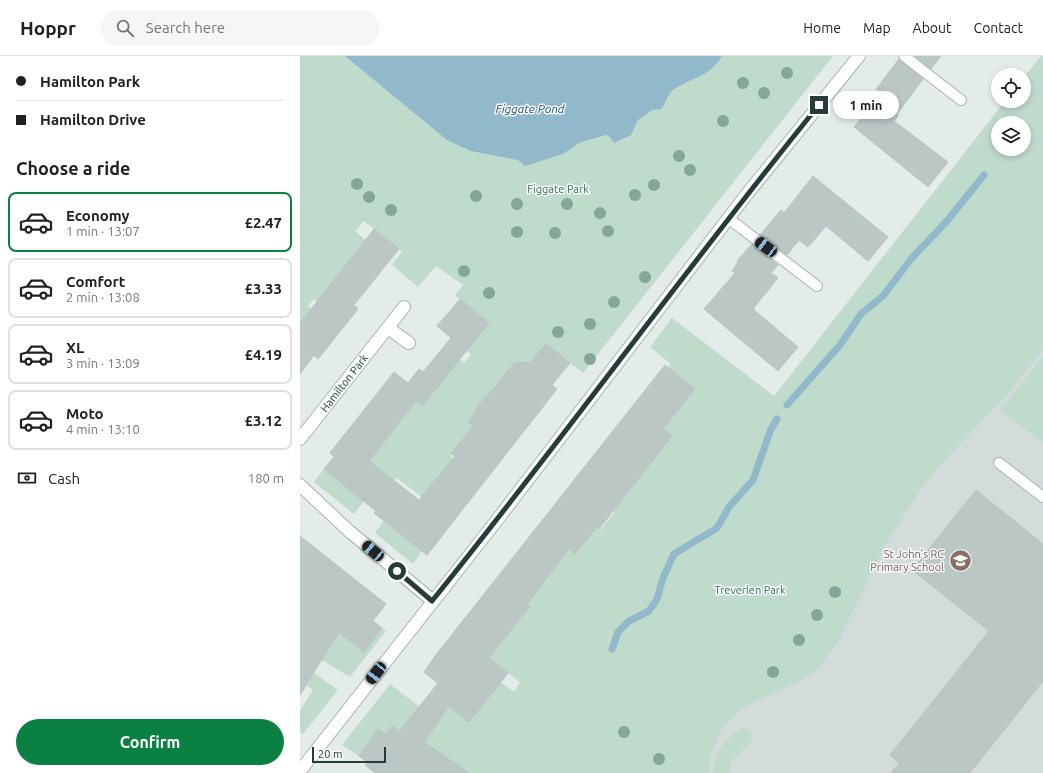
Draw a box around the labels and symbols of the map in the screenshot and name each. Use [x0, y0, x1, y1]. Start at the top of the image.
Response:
callout: 1 min [833, 91, 899, 119]
route end [810, 96, 828, 114]
water label: Figgate Pond [495, 102, 565, 115]
park label: Figgate Park [527, 183, 589, 195]
car [753, 235, 779, 259]
street label: Hamilton Park [318, 351, 370, 414]
car [360, 539, 386, 563]
school or university icon: St John's RC Primary School [947, 547, 973, 573]
place label: St John's RC Primary School [870, 548, 944, 573]
route start [388, 562, 406, 580]
park label: Treverlen Park [714, 584, 786, 596]
car [364, 660, 388, 686]
scale bar [312, 745, 386, 764]

